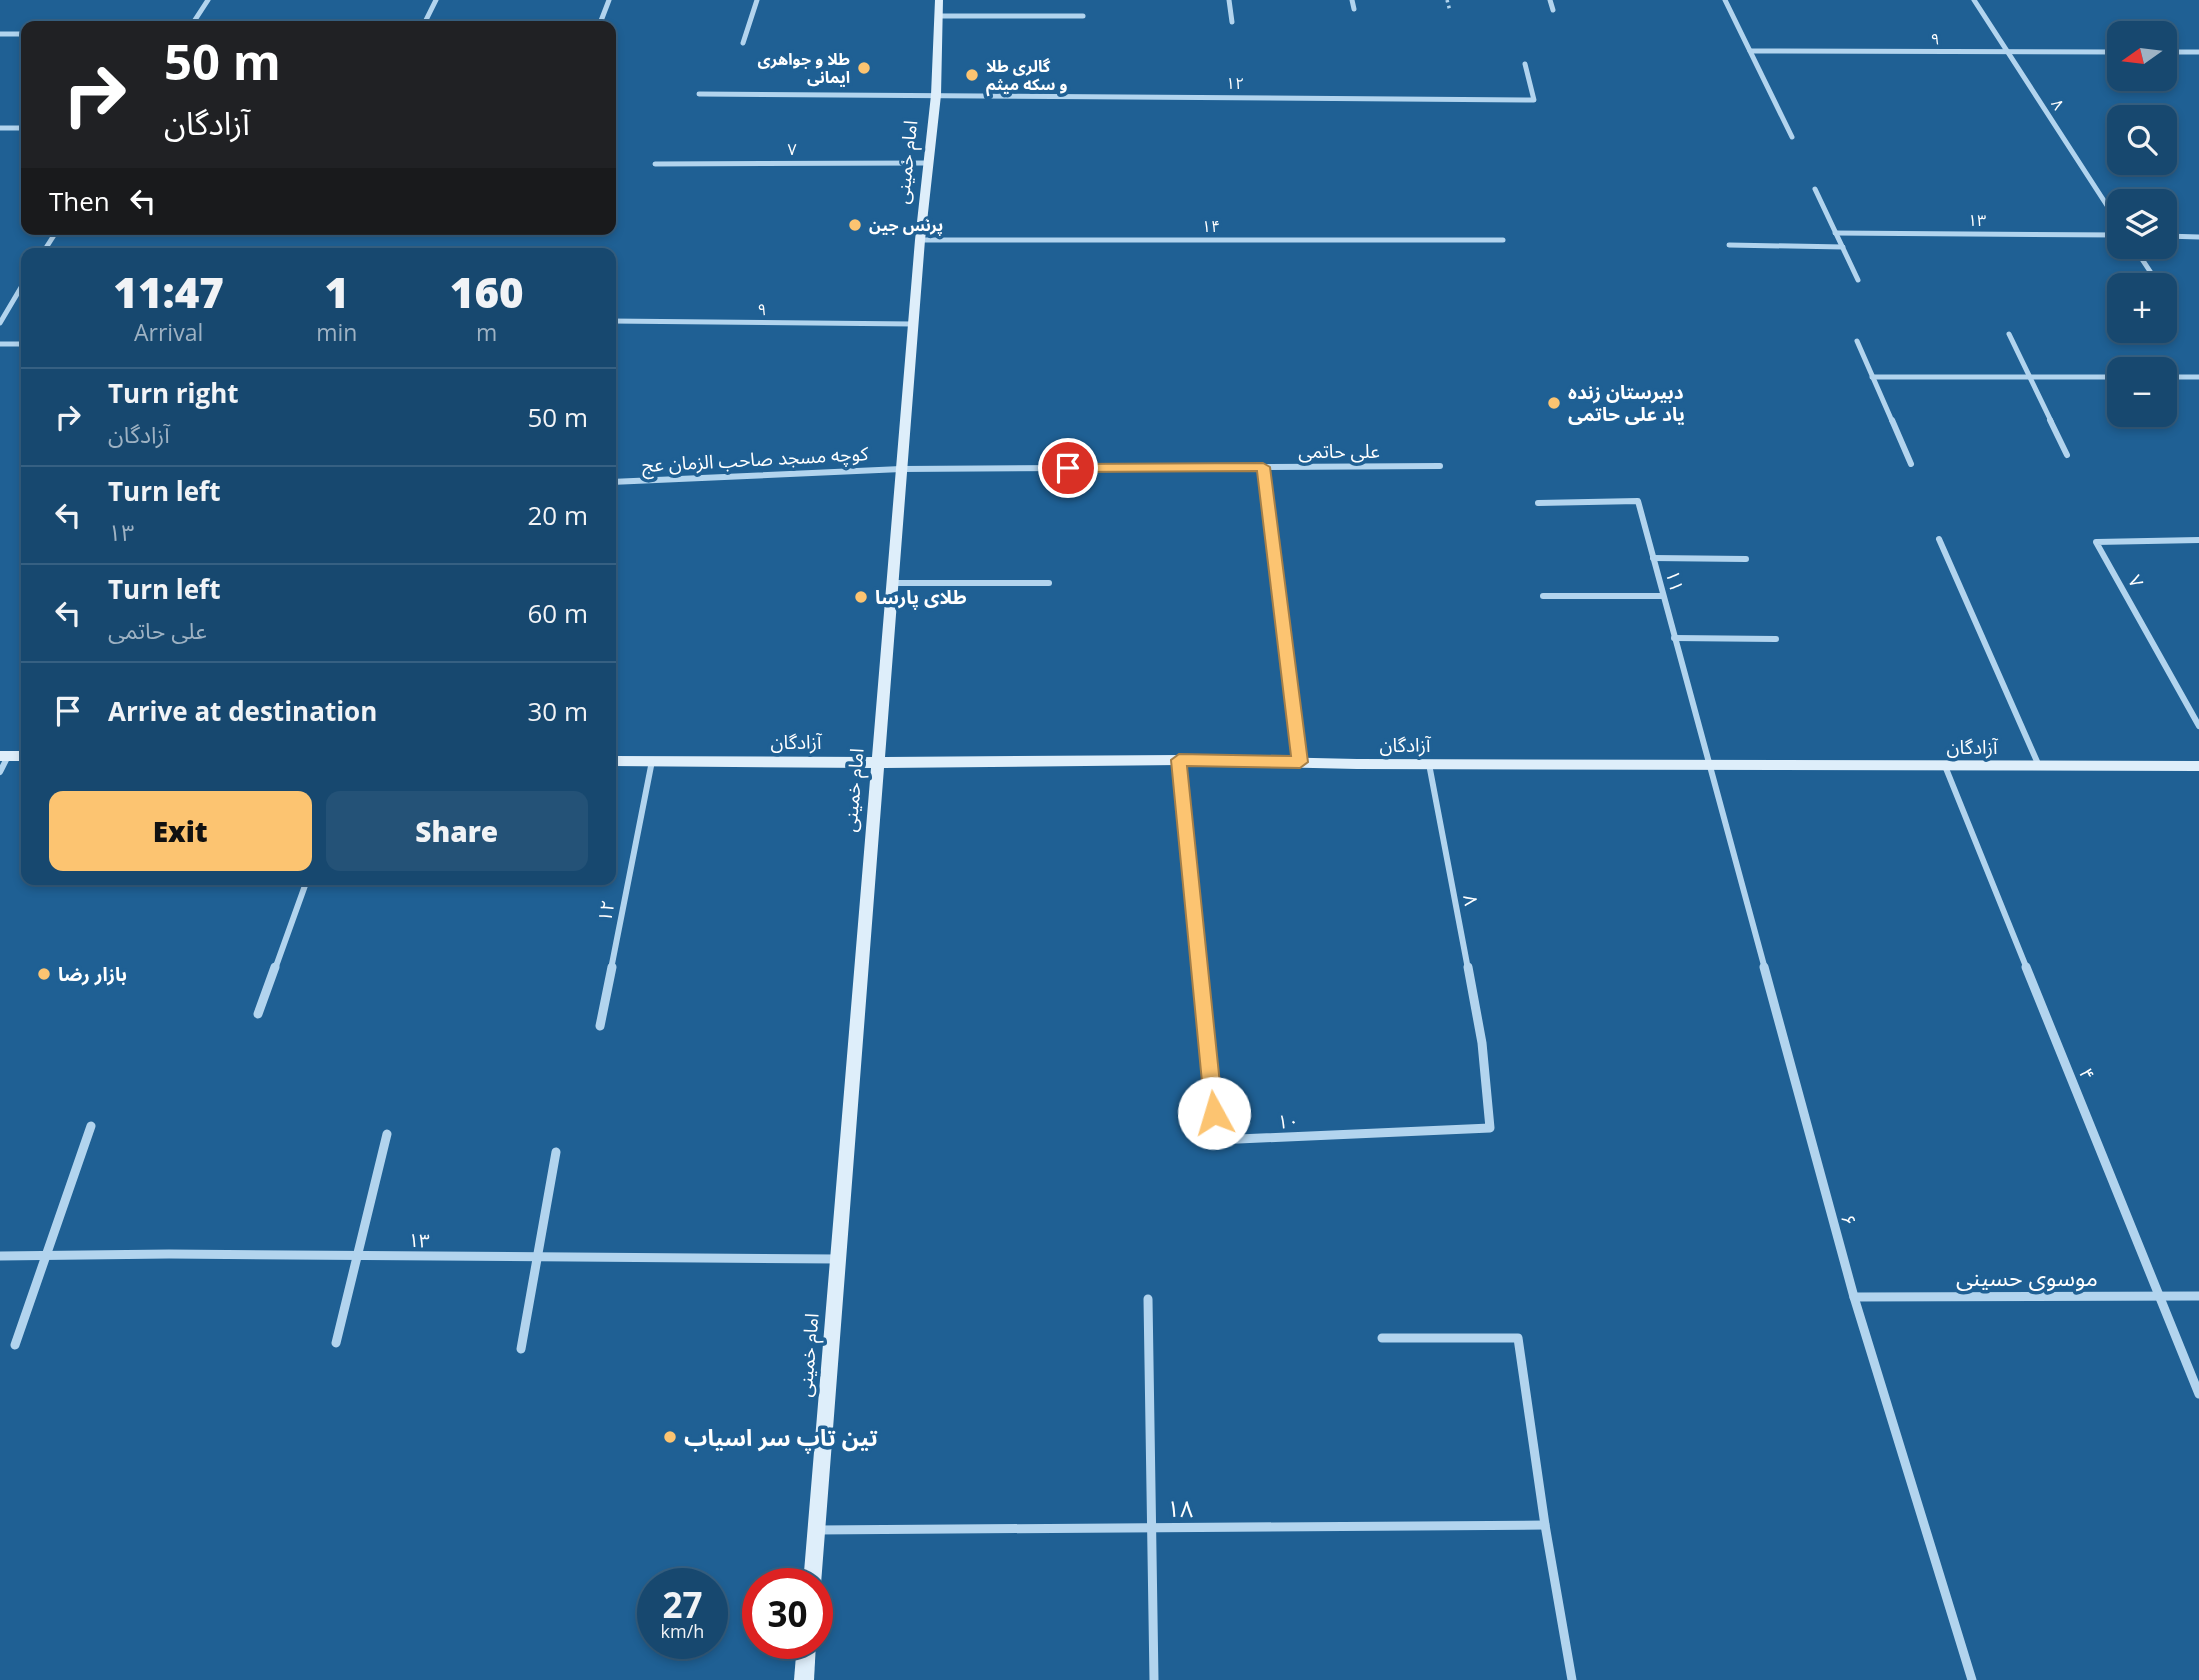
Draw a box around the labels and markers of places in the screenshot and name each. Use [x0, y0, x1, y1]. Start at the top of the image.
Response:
place label: طلا و جواهری ایمانی [758, 48, 850, 88]
place label: گالری طلا و سکه میثم [986, 55, 1068, 97]
marker: طلا و جواهری ایمانی [856, 60, 872, 76]
marker: گالری طلا و سکه میثم [964, 67, 980, 83]
place label: پرنس جین [869, 214, 943, 236]
marker: پرنس جین [847, 217, 863, 233]
place label: دبیرستان زنده یاد علی حاتمی [1568, 379, 1685, 427]
marker: دبیرستان زنده یاد علی حاتمی [1546, 395, 1562, 411]
pin [1038, 438, 1098, 498]
place label: طلای پارسا [875, 584, 967, 610]
marker: طلای پارسا [853, 589, 869, 605]
place label: بازار رضا [58, 961, 127, 987]
marker: بازار رضا [36, 966, 52, 982]
place label: تین تاپ سر اسیاب [684, 1421, 878, 1454]
marker: تین تاپ سر اسیاب [662, 1429, 678, 1445]

